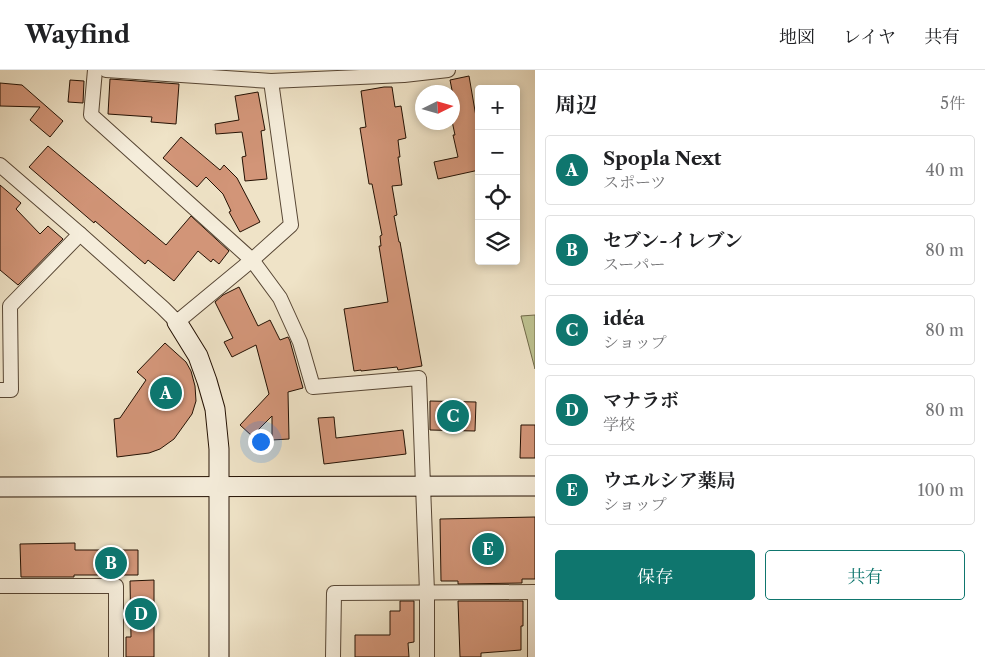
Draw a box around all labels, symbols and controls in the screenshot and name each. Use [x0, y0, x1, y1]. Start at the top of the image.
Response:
text: Wayfind [25, 20, 130, 49]
text: 地図 [779, 26, 815, 48]
text: レイヤ [843, 26, 896, 48]
text: 共有 [924, 26, 960, 48]
north arrow [415, 85, 460, 130]
map controls [475, 85, 520, 265]
button: + [475, 85, 520, 130]
text: 周辺 [555, 92, 597, 117]
text: 5件 [940, 93, 965, 113]
button: − [475, 130, 520, 175]
text: Spopla Next [603, 147, 721, 170]
text: A [566, 160, 578, 180]
text: 40 m [925, 160, 964, 180]
text: スポーツ [603, 172, 666, 192]
button: locate [475, 175, 520, 220]
button: layers [475, 220, 520, 265]
text: セブン-イレブン [603, 229, 743, 252]
text: B [566, 240, 578, 260]
text: 80 m [925, 240, 964, 260]
text: スーパー [603, 254, 665, 274]
text: idéa [603, 307, 645, 330]
text: C [566, 320, 578, 340]
text: 80 m [925, 320, 964, 340]
text: ショップ [603, 332, 667, 352]
pin: A [150, 374, 182, 412]
text: マナラボ [603, 389, 679, 412]
pin: C [437, 397, 469, 435]
text: D [565, 400, 579, 420]
text: 80 m [925, 400, 964, 420]
text: 学校 [603, 414, 635, 434]
your location [248, 429, 274, 455]
text: ウエルシア薬局 [603, 469, 736, 492]
text: E [566, 480, 578, 500]
text: 100 m [918, 480, 964, 500]
text: ショップ [603, 494, 667, 514]
pin: E [472, 530, 504, 568]
pin: B [95, 544, 127, 582]
button: 保存 [555, 550, 755, 600]
button: 共有 [765, 550, 965, 600]
pin: D [125, 595, 157, 633]

